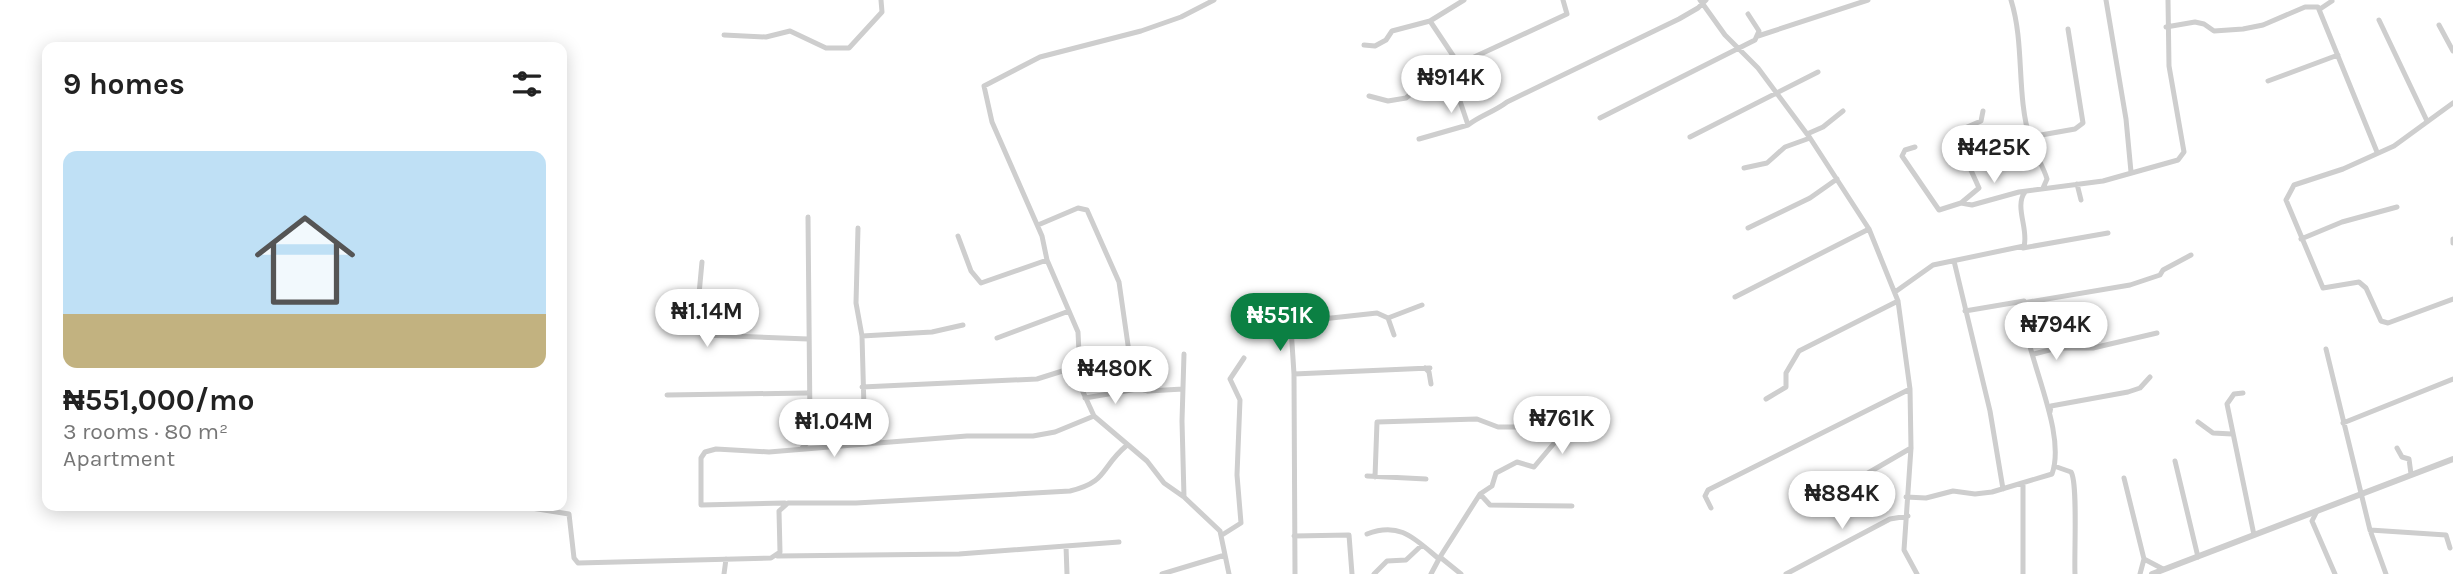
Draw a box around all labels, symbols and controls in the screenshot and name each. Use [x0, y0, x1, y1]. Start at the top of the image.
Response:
pin: ₦914K [1402, 55, 1500, 115]
text: ₦914K [1417, 64, 1485, 91]
icon: filters [508, 65, 546, 103]
text: 9 homes [63, 66, 185, 102]
pin: ₦425K [1945, 125, 2043, 185]
text: ₦425K [1958, 134, 2030, 161]
icon: home [242, 197, 368, 323]
pin: ₦1.14M [650, 290, 764, 349]
pin: ₦551K [1231, 294, 1329, 353]
text: ₦1.14M [671, 298, 743, 325]
text: ₦551K [1247, 302, 1313, 329]
pin: ₦794K [2007, 302, 2105, 362]
text: ₦794K [2021, 311, 2091, 338]
pin: ₦480K [1066, 346, 1164, 406]
text: ₦480K [1078, 355, 1152, 382]
text: ₦551,000/mo [63, 382, 254, 418]
pin: ₦761K [1513, 396, 1611, 456]
pin: ₦1.04M [777, 400, 891, 459]
text: ₦761K [1529, 405, 1595, 432]
text: ₦1.04M [795, 408, 873, 435]
text: 3 rooms · 80 m² [63, 418, 228, 445]
text: Apartment [63, 445, 175, 472]
pin: ₦884K [1793, 472, 1891, 531]
text: ₦884K [1804, 480, 1880, 507]

